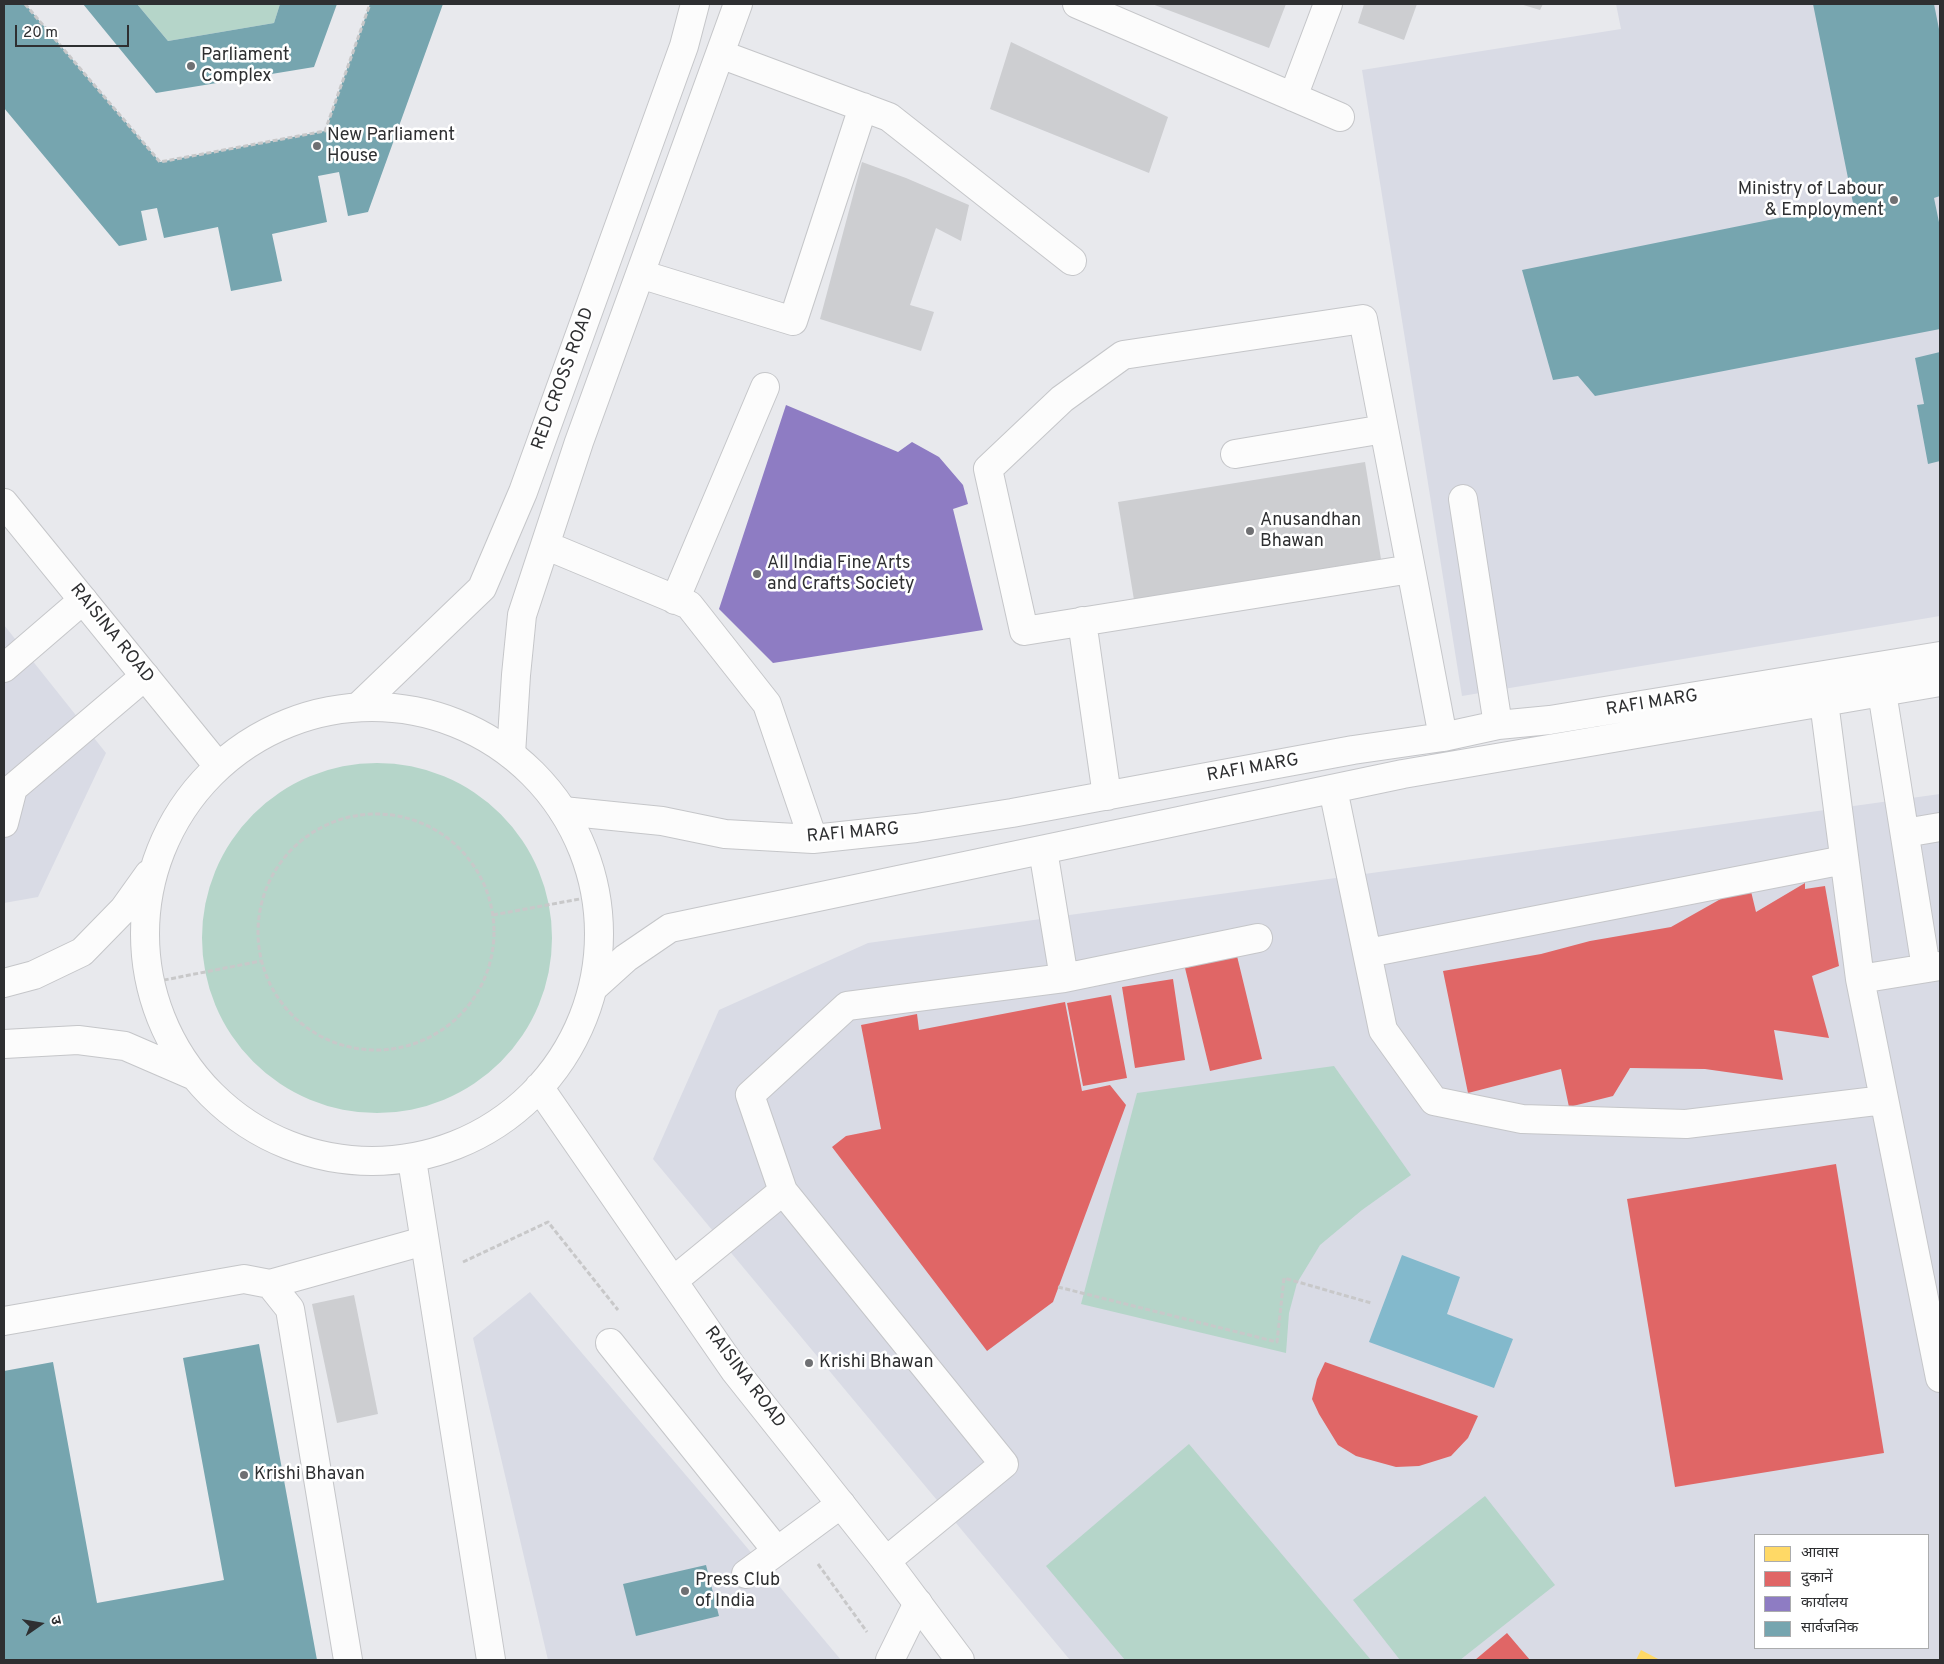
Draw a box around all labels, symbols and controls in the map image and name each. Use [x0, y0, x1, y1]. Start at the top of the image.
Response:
scale bar [18, 15, 131, 47]
text: 20 m [23, 24, 58, 43]
place label: Parliament Complex [201, 45, 290, 88]
marker: Parliament Complex [185, 60, 197, 72]
place label: New Parliament House [327, 125, 455, 168]
marker: New Parliament House [311, 140, 323, 152]
place label: Ministry of Labour & Employment [1738, 179, 1884, 222]
marker: Ministry of Labour & Employment [1888, 194, 1900, 206]
street label: RED CROSS ROAD [528, 305, 600, 453]
place label: Anusandhan Bhawan [1260, 510, 1361, 552]
marker: Anusandhan Bhawan [1244, 525, 1256, 537]
place label: All India Fine Arts and Crafts Society [767, 553, 915, 596]
marker: All India Fine Arts and Crafts Society [751, 568, 763, 580]
street label: RAISINA ROAD [64, 580, 158, 688]
street label: RAFI MARG [1604, 686, 1700, 722]
street label: RAFI MARG [1205, 750, 1301, 788]
street label: RAFI MARG [806, 819, 900, 849]
street label: RAISINA ROAD [699, 1323, 789, 1433]
place label: Krishi Bhawan [819, 1352, 934, 1374]
marker: Krishi Bhawan [803, 1357, 815, 1369]
place label: Krishi Bhavan [254, 1464, 365, 1486]
marker: Krishi Bhavan [238, 1469, 250, 1481]
legend [1754, 1534, 1929, 1649]
text: आवास [1801, 1544, 1839, 1563]
text: दुकानें [1801, 1569, 1833, 1588]
place label: Press Club of India [695, 1570, 780, 1612]
marker: Press Club of India [679, 1585, 691, 1597]
text: कार्यालय [1801, 1594, 1848, 1613]
north arrow [15, 1599, 65, 1649]
text: उ [46, 1615, 64, 1626]
text: सार्वजनिक [1801, 1619, 1858, 1638]

